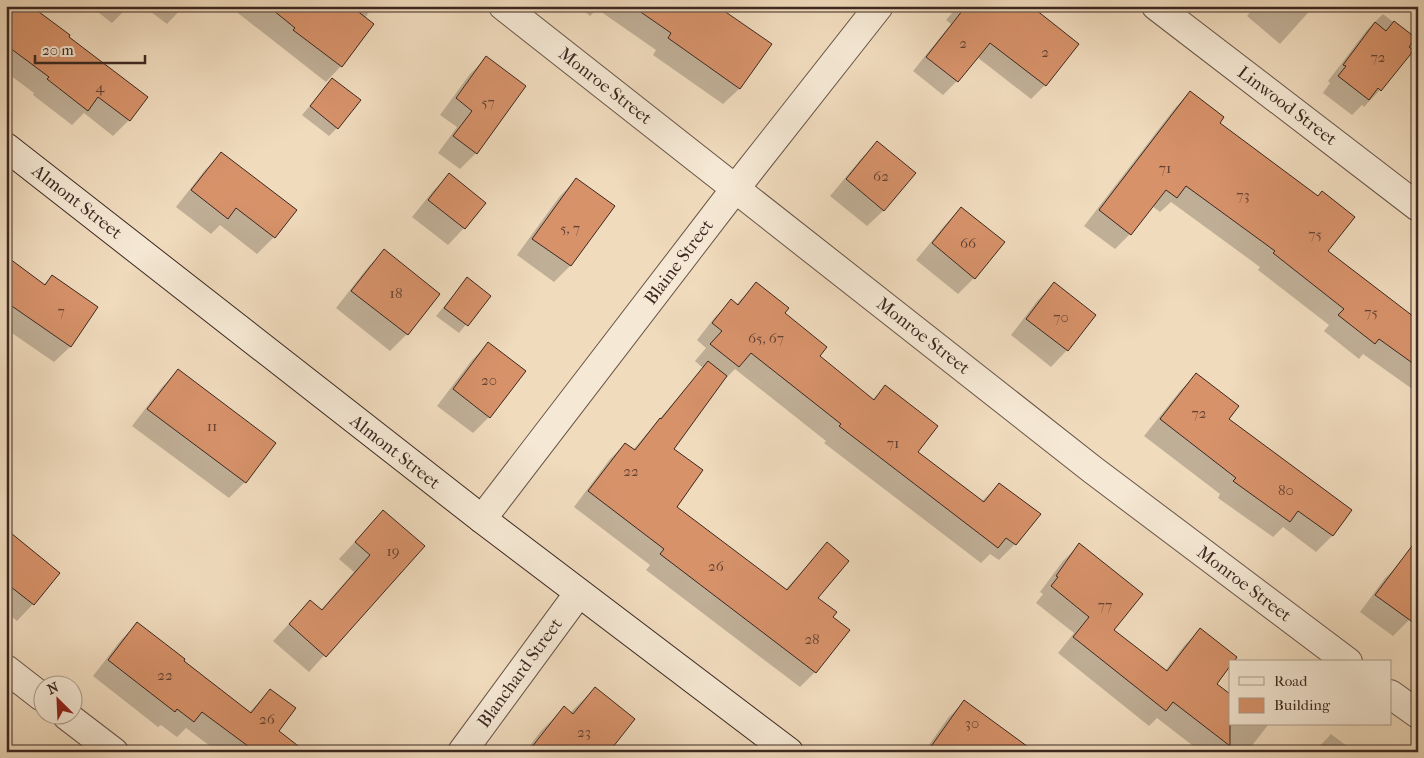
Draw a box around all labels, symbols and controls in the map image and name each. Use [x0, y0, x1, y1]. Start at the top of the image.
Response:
scale bar [35, 32, 145, 64]
house number: 2 [959, 34, 967, 52]
text: 20 m [42, 41, 74, 59]
street label: Monroe Street [554, 43, 656, 129]
house number: 2 [1041, 43, 1049, 61]
house number: 72 [1371, 48, 1386, 66]
street label: Linwood Street [1233, 62, 1341, 150]
house number: 4 [96, 78, 106, 96]
house number: 57 [481, 93, 495, 111]
house number: 71 [1159, 159, 1171, 177]
street label: Almont Street [27, 160, 127, 244]
house number: 62 [873, 167, 889, 185]
house number: 73 [1236, 186, 1250, 204]
street label: Blaine Street [640, 215, 718, 309]
house number: 5, 7 [560, 219, 580, 237]
house number: 75 [1308, 225, 1322, 243]
house number: 66 [960, 234, 977, 252]
house number: 18 [390, 284, 402, 302]
street label: Monroe Street [872, 293, 974, 379]
house number: 7 [57, 302, 65, 320]
house number: 75 [1364, 303, 1378, 321]
house number: 70 [1053, 308, 1069, 326]
house number: 65, 67 [748, 329, 784, 347]
house number: 20 [481, 371, 497, 389]
house number: 72 [1192, 404, 1207, 422]
street label: Almont Street [345, 410, 445, 494]
house number: 11 [207, 417, 217, 435]
house number: 71 [887, 434, 899, 452]
house number: 22 [623, 462, 639, 480]
house number: 80 [1278, 481, 1294, 499]
house number: 19 [386, 542, 400, 560]
street label: Monroe Street [1193, 542, 1296, 627]
house number: 26 [708, 557, 725, 575]
house number: 77 [1098, 596, 1112, 614]
street label: Blanchard Street [473, 614, 567, 732]
house number: 28 [804, 630, 820, 648]
legend [1229, 660, 1392, 726]
house number: 22 [157, 666, 173, 684]
text: Road [1274, 672, 1308, 690]
north arrow [32, 676, 82, 726]
text: N [45, 679, 62, 699]
text: Building [1274, 696, 1331, 714]
house number: 26 [259, 710, 276, 728]
house number: 30 [965, 714, 979, 732]
house number: 23 [577, 723, 591, 741]

